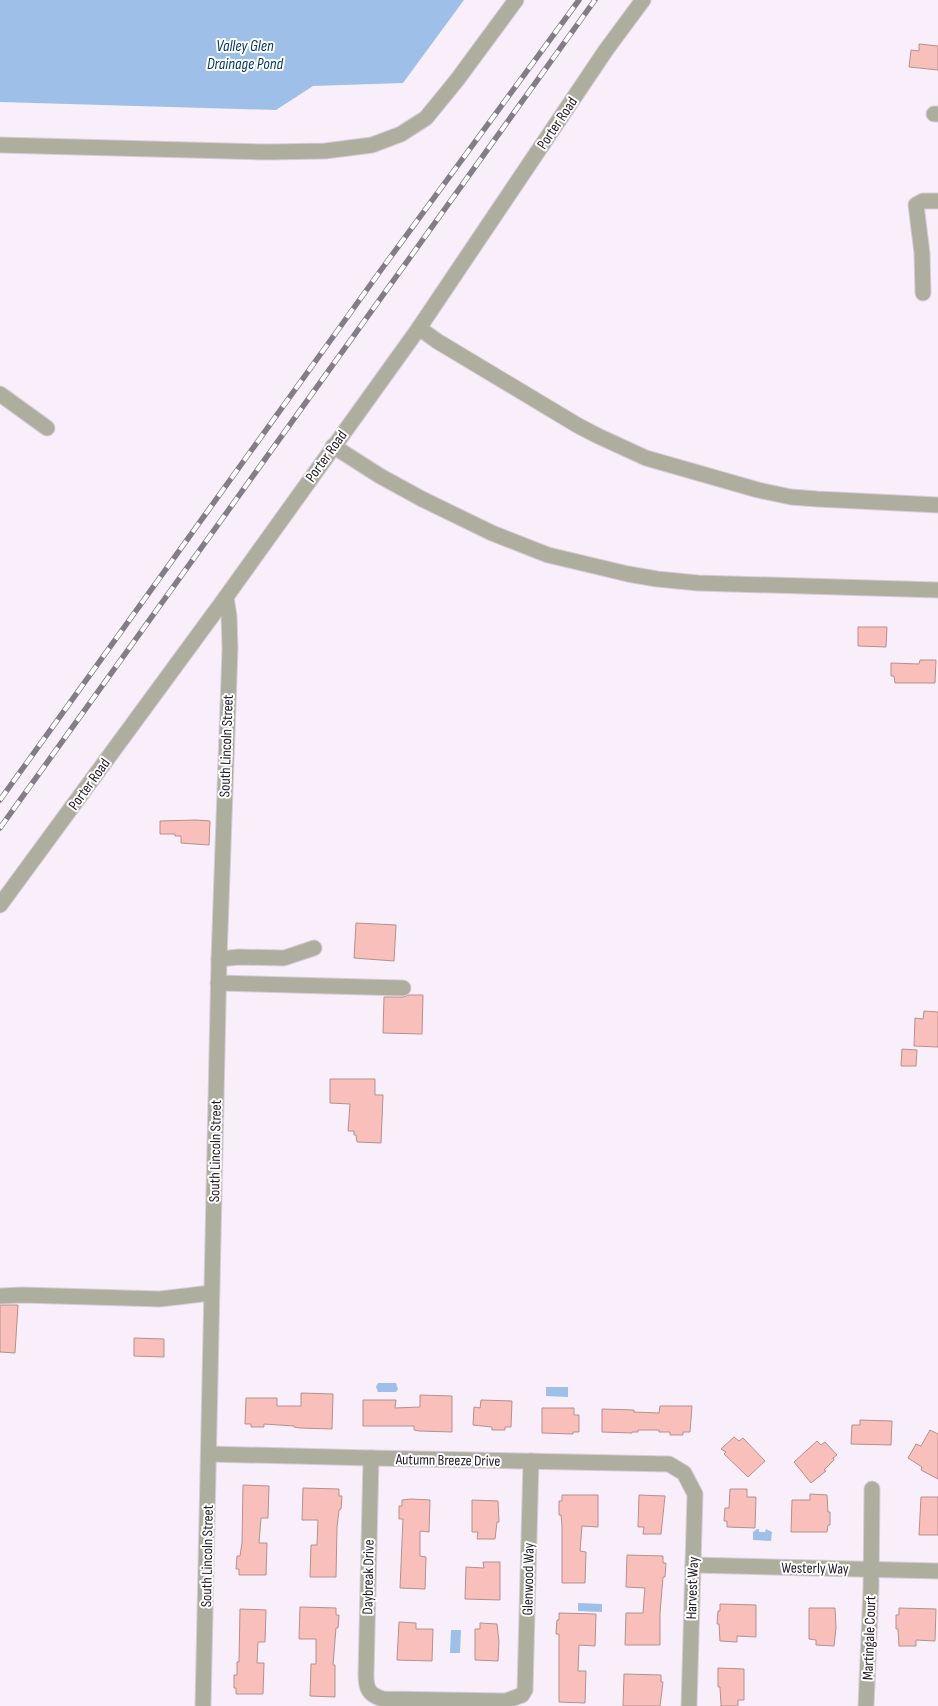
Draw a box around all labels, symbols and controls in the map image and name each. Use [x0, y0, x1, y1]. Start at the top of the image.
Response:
water label: Valley Glen Drainage Pond [207, 37, 284, 74]
street label: Porter Road [533, 93, 582, 153]
street label: Porter Road [301, 427, 351, 486]
street label: South Lincoln Street [215, 694, 238, 798]
street label: Porter Road [64, 755, 114, 814]
street label: South Lincoln Street [205, 1099, 226, 1202]
street label: Autumn Breeze Drive [395, 1450, 500, 1471]
street label: South Lincoln Street [197, 1504, 218, 1607]
street label: Daybreak Drive [358, 1539, 379, 1615]
street label: Glenwood Way [518, 1542, 539, 1616]
street label: Harvest Way [682, 1556, 703, 1620]
street label: Westerly Way [781, 1558, 849, 1579]
street label: Martingale Court [859, 1595, 880, 1681]

